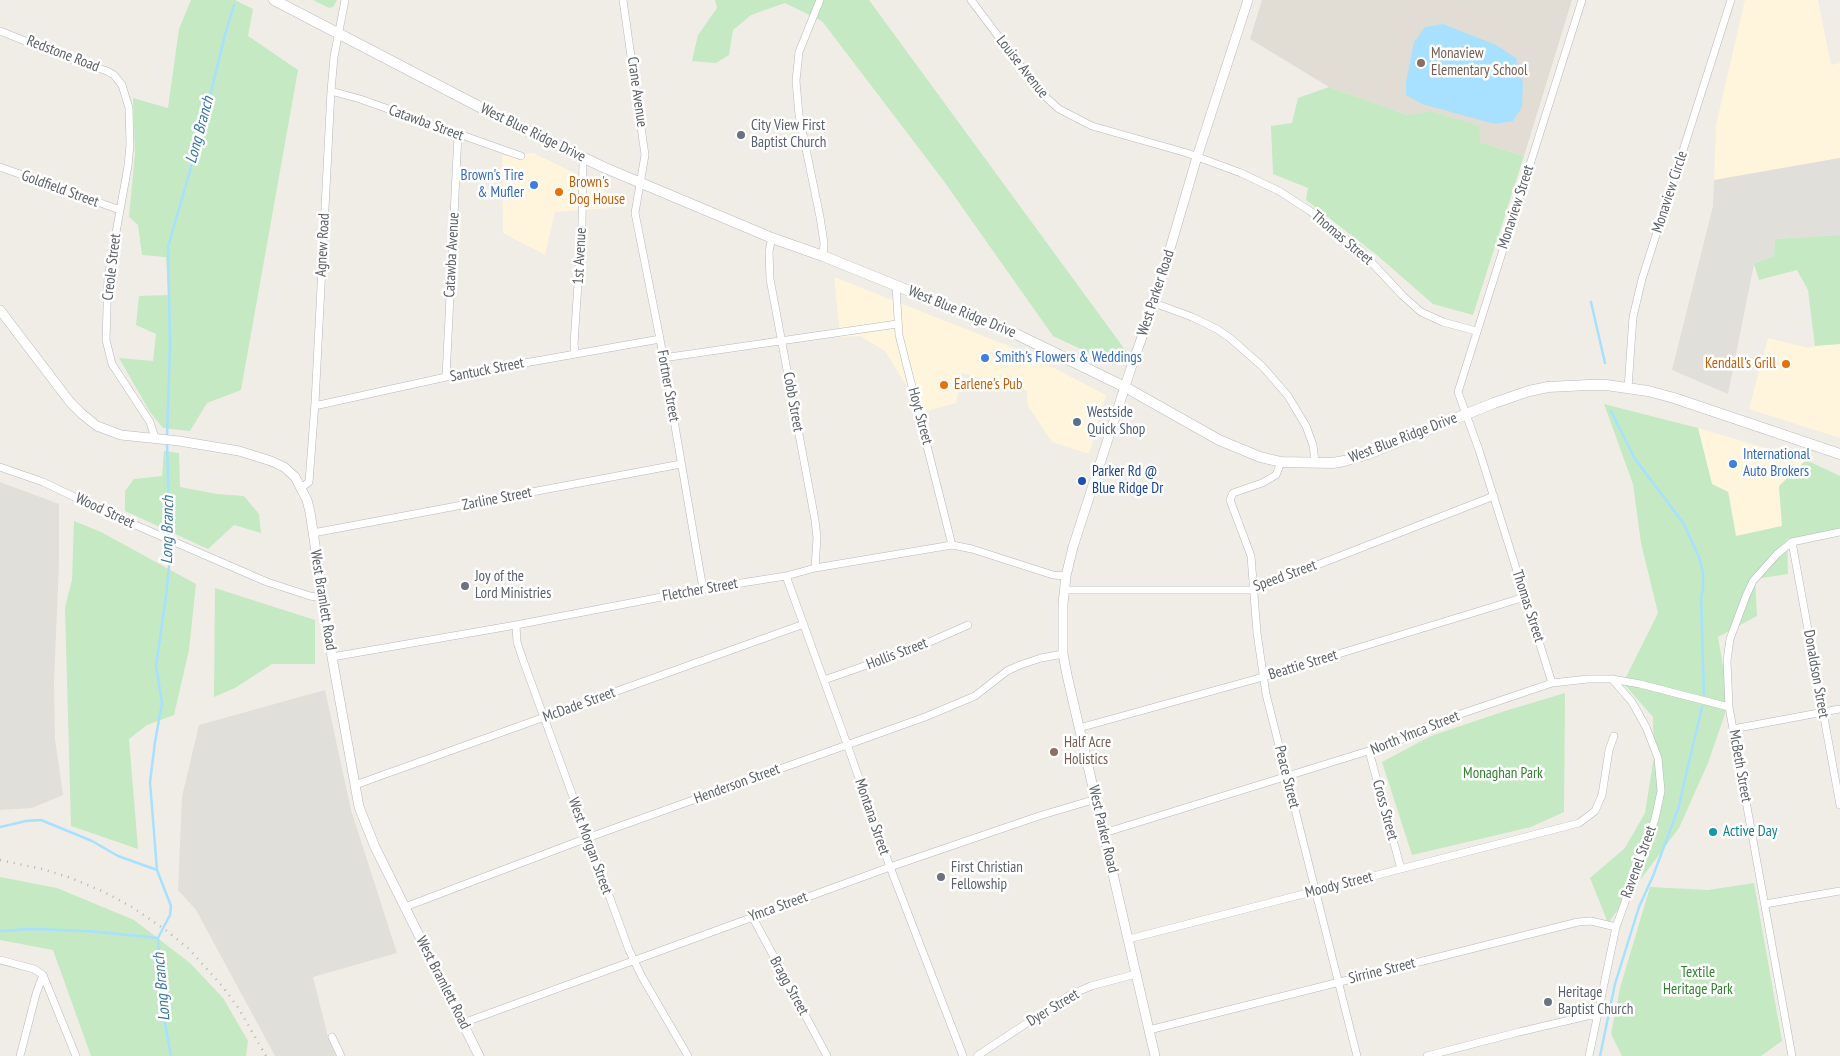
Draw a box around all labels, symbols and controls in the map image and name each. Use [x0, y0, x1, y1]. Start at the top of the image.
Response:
street label: Redstone Road [24, 32, 102, 76]
street label: Louise Avenue [992, 32, 1052, 102]
place label: Monaview Elementary School [1431, 45, 1528, 80]
street label: Crane Avenue [623, 56, 651, 128]
marker: Monaview Elementary School [1415, 57, 1427, 69]
water label: Long Branch [182, 95, 218, 165]
street label: West Blue Ridge Drive [478, 100, 588, 166]
street label: Catawba Street [386, 101, 466, 145]
place label: City View First Baptist Church [751, 117, 826, 152]
marker: City View First Baptist Church [735, 129, 747, 141]
street label: Monaview Circle [1648, 149, 1692, 235]
street label: Monaview Street [1494, 163, 1538, 251]
street label: Goldfield Street [19, 167, 101, 211]
place label: Brown's Tire & Mufler [461, 167, 524, 202]
place label: Brown's Dog House [569, 174, 625, 209]
marker: Brown's Tire & Mufler [528, 179, 540, 191]
marker: Brown's Dog House [553, 186, 565, 198]
street label: Thomas Street [1308, 207, 1376, 269]
street label: Catawba Avenue [441, 212, 463, 298]
street label: Agnew Road [312, 213, 334, 277]
street label: 1st Avenue [570, 227, 590, 285]
street label: Creole Street [99, 233, 125, 301]
street label: West Parker Road [1134, 248, 1178, 338]
street label: West Blue Ridge Drive [905, 282, 1019, 342]
street label: Fortner Street [653, 349, 683, 423]
place label: Smith's Flowers & Weddings [995, 349, 1142, 367]
marker: Smith's Flowers & Weddings [979, 352, 991, 364]
street label: Santuck Street [448, 354, 526, 386]
place label: Kendall's Grill [1705, 355, 1776, 373]
marker: Kendall's Grill [1780, 358, 1792, 370]
street label: Cobb Street [779, 371, 807, 433]
place label: Earlene's Pub [954, 376, 1022, 394]
marker: Earlene's Pub [938, 379, 950, 391]
street label: Hoyt Street [904, 385, 936, 447]
place label: Westside Quick Shop [1087, 404, 1145, 439]
street label: West Blue Ridge Drive [1346, 409, 1460, 467]
marker: Westside Quick Shop [1071, 416, 1083, 428]
place label: International Auto Brokers [1743, 446, 1810, 481]
marker: International Auto Brokers [1727, 458, 1739, 470]
place label: Parker Rd @ Blue Ridge Dr [1092, 463, 1163, 498]
marker: Parker Rd @ Blue Ridge Dr [1076, 475, 1088, 487]
street label: Zarline Street [461, 483, 533, 515]
street label: Wood Street [73, 489, 137, 533]
water label: Long Branch [158, 496, 178, 564]
street label: West Bramlett Road [306, 548, 340, 652]
street label: Speed Street [1251, 556, 1319, 596]
place label: Joy of the Lord Ministries [475, 568, 551, 603]
street label: Thomas Street [1508, 568, 1548, 644]
street label: Fletcher Street [661, 575, 739, 605]
marker: Joy of the Lord Ministries [459, 580, 471, 592]
street label: Donaldson Street [1799, 628, 1833, 720]
street label: Hollis Street [864, 634, 930, 674]
street label: Beattie Street [1266, 646, 1340, 684]
street label: McDade Street [540, 684, 618, 726]
street label: North Ymca Street [1368, 707, 1462, 759]
street label: McBeth Street [1725, 728, 1755, 804]
place label: Half Acre Holistics [1064, 734, 1111, 769]
street label: Peace Street [1271, 744, 1303, 810]
marker: Half Acre Holistics [1048, 746, 1060, 758]
street label: Henderson Street [692, 760, 782, 808]
park label: Monaghan Park [1463, 765, 1543, 783]
street label: Montana Street [851, 776, 893, 858]
street label: Cross Street [1368, 778, 1402, 842]
street label: West Parker Road [1084, 783, 1122, 875]
street label: West Morgan Street [564, 795, 616, 897]
street label: Ravenel Street [1618, 823, 1660, 901]
place label: Active Day [1723, 823, 1777, 841]
marker: Active Day [1707, 826, 1719, 838]
place label: First Christian Fellowship [951, 859, 1023, 894]
street label: Moody Street [1303, 868, 1375, 902]
marker: First Christian Fellowship [935, 871, 947, 883]
street label: Ymca Street [746, 888, 810, 926]
street label: West Bramlett Road [412, 934, 474, 1032]
water label: Long Branch [149, 952, 175, 1022]
street label: Bragg Street [766, 953, 812, 1019]
street label: Sirrine Street [1347, 954, 1417, 988]
park label: Textile Heritage Park [1663, 964, 1733, 999]
place label: Heritage Baptist Church [1558, 984, 1633, 1019]
street label: Dyer Street [1024, 985, 1082, 1031]
marker: Heritage Baptist Church [1542, 996, 1554, 1008]

